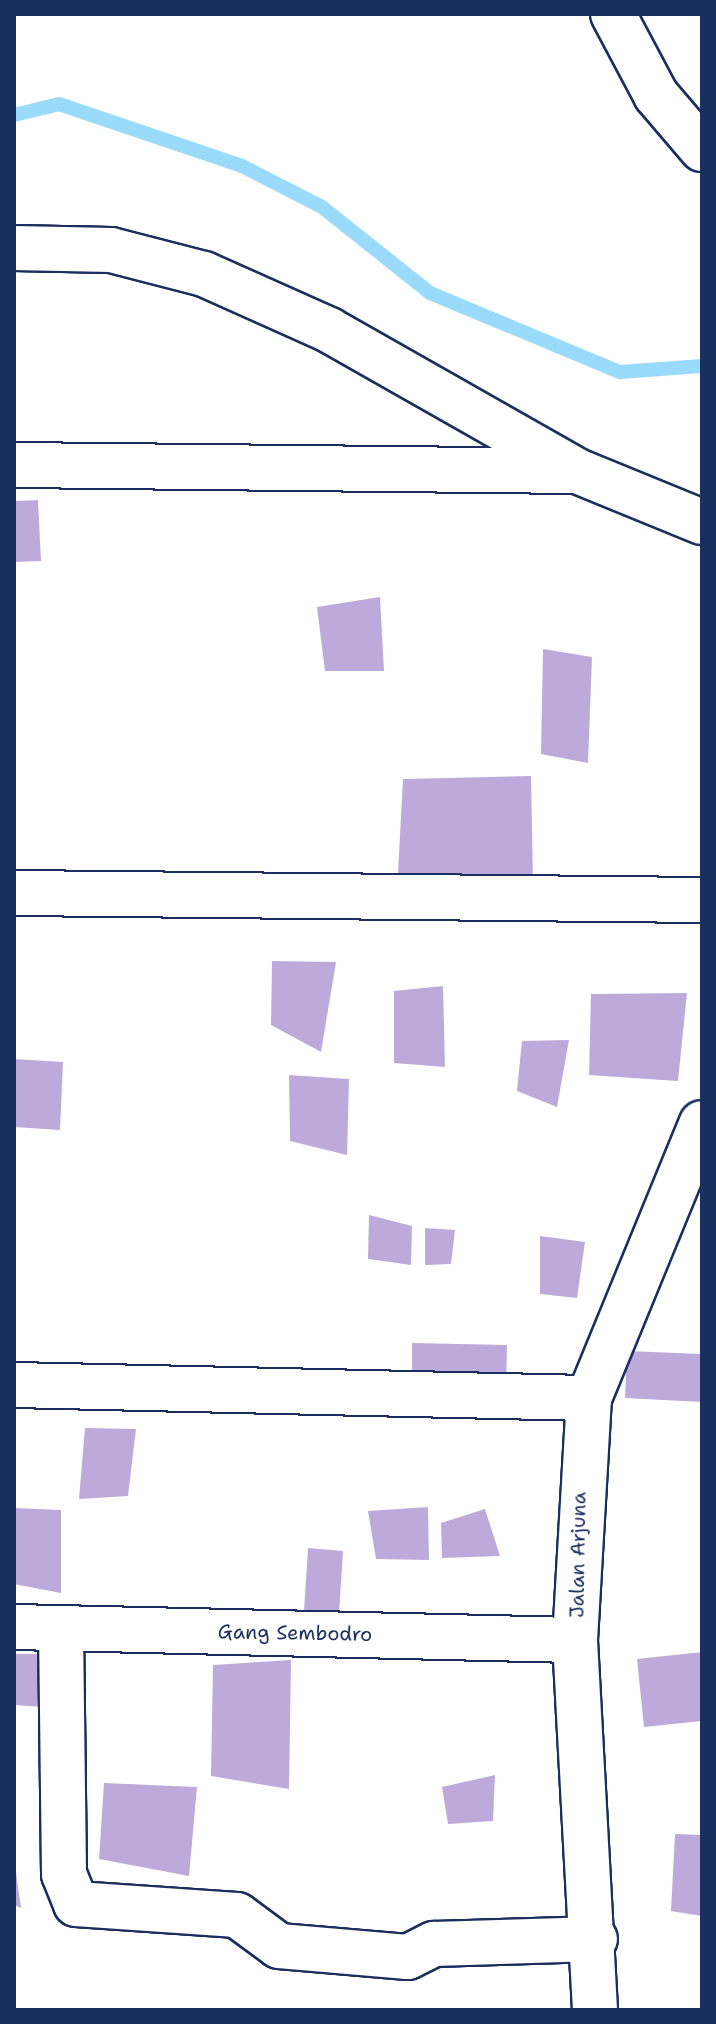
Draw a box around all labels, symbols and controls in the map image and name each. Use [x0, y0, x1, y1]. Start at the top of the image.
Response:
street label: Jalan Arjuna [565, 1492, 591, 1618]
street label: Gang Sembodro [217, 1620, 373, 1646]

